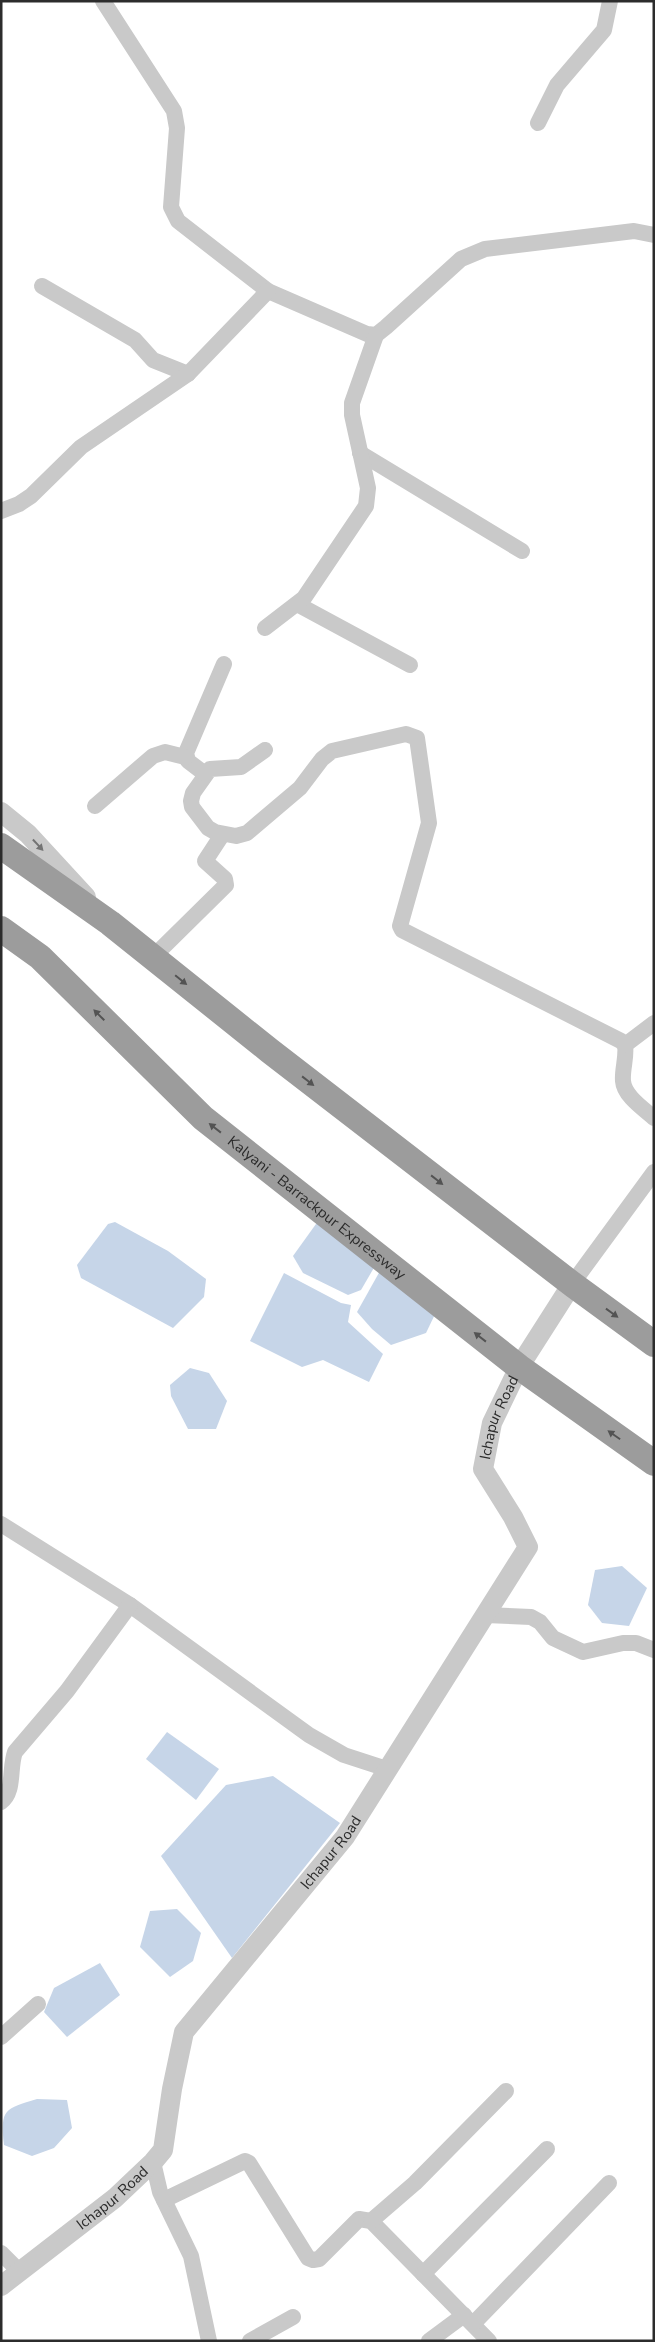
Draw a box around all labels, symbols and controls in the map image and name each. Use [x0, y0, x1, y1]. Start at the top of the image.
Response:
one-way arrow [32, 838, 44, 850]
one-way arrow [174, 974, 187, 985]
one-way arrow [93, 1009, 105, 1021]
one-way arrow [301, 1075, 314, 1086]
one-way arrow [209, 1123, 222, 1134]
street label: Kalyani - Barrackpur Expressway [223, 1131, 410, 1284]
one-way arrow [430, 1175, 444, 1185]
one-way arrow [605, 1308, 618, 1318]
one-way arrow [474, 1332, 487, 1343]
street label: Ichapur Road [475, 1372, 523, 1461]
one-way arrow [607, 1430, 621, 1440]
street label: Ichapur Road [296, 1812, 366, 1894]
street label: Ichapur Road [72, 2162, 153, 2234]

